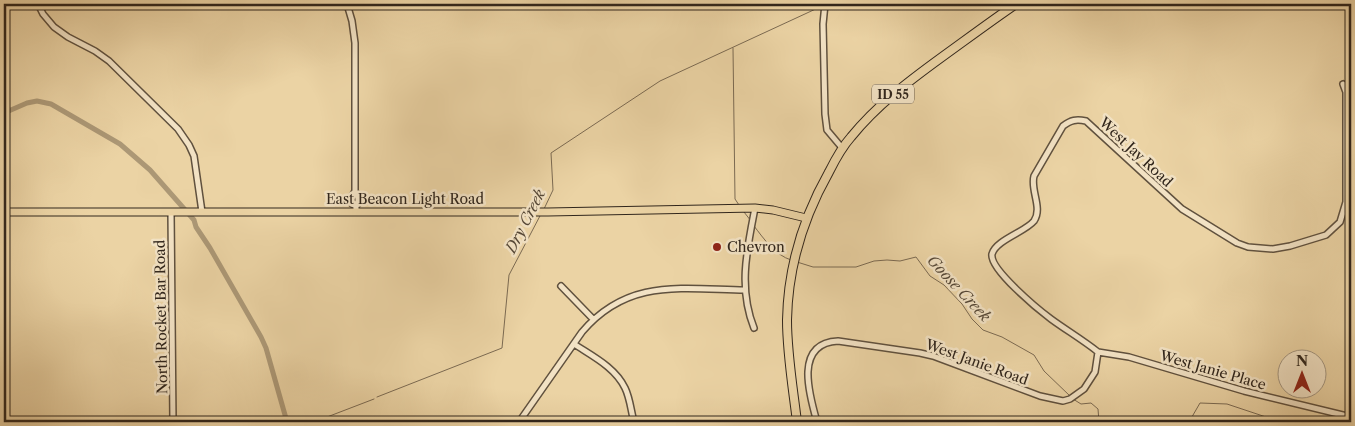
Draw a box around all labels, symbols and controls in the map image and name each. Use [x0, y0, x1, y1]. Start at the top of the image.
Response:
road number: ID 55 [872, 85, 914, 104]
street label: West Jay Road [1095, 113, 1177, 191]
water label: Dry Creek [500, 186, 549, 257]
street label: East Beacon Light Road [326, 190, 484, 208]
place label: Chevron [727, 238, 785, 256]
street label: North Rocket Bar Road [151, 239, 171, 394]
marker: Chevron [711, 241, 723, 253]
water label: Goose Creek [923, 251, 995, 325]
street label: West Janie Road [922, 335, 1031, 389]
street label: West Janie Place [1157, 346, 1268, 394]
north arrow [1278, 348, 1328, 398]
text: N [1296, 352, 1308, 370]

